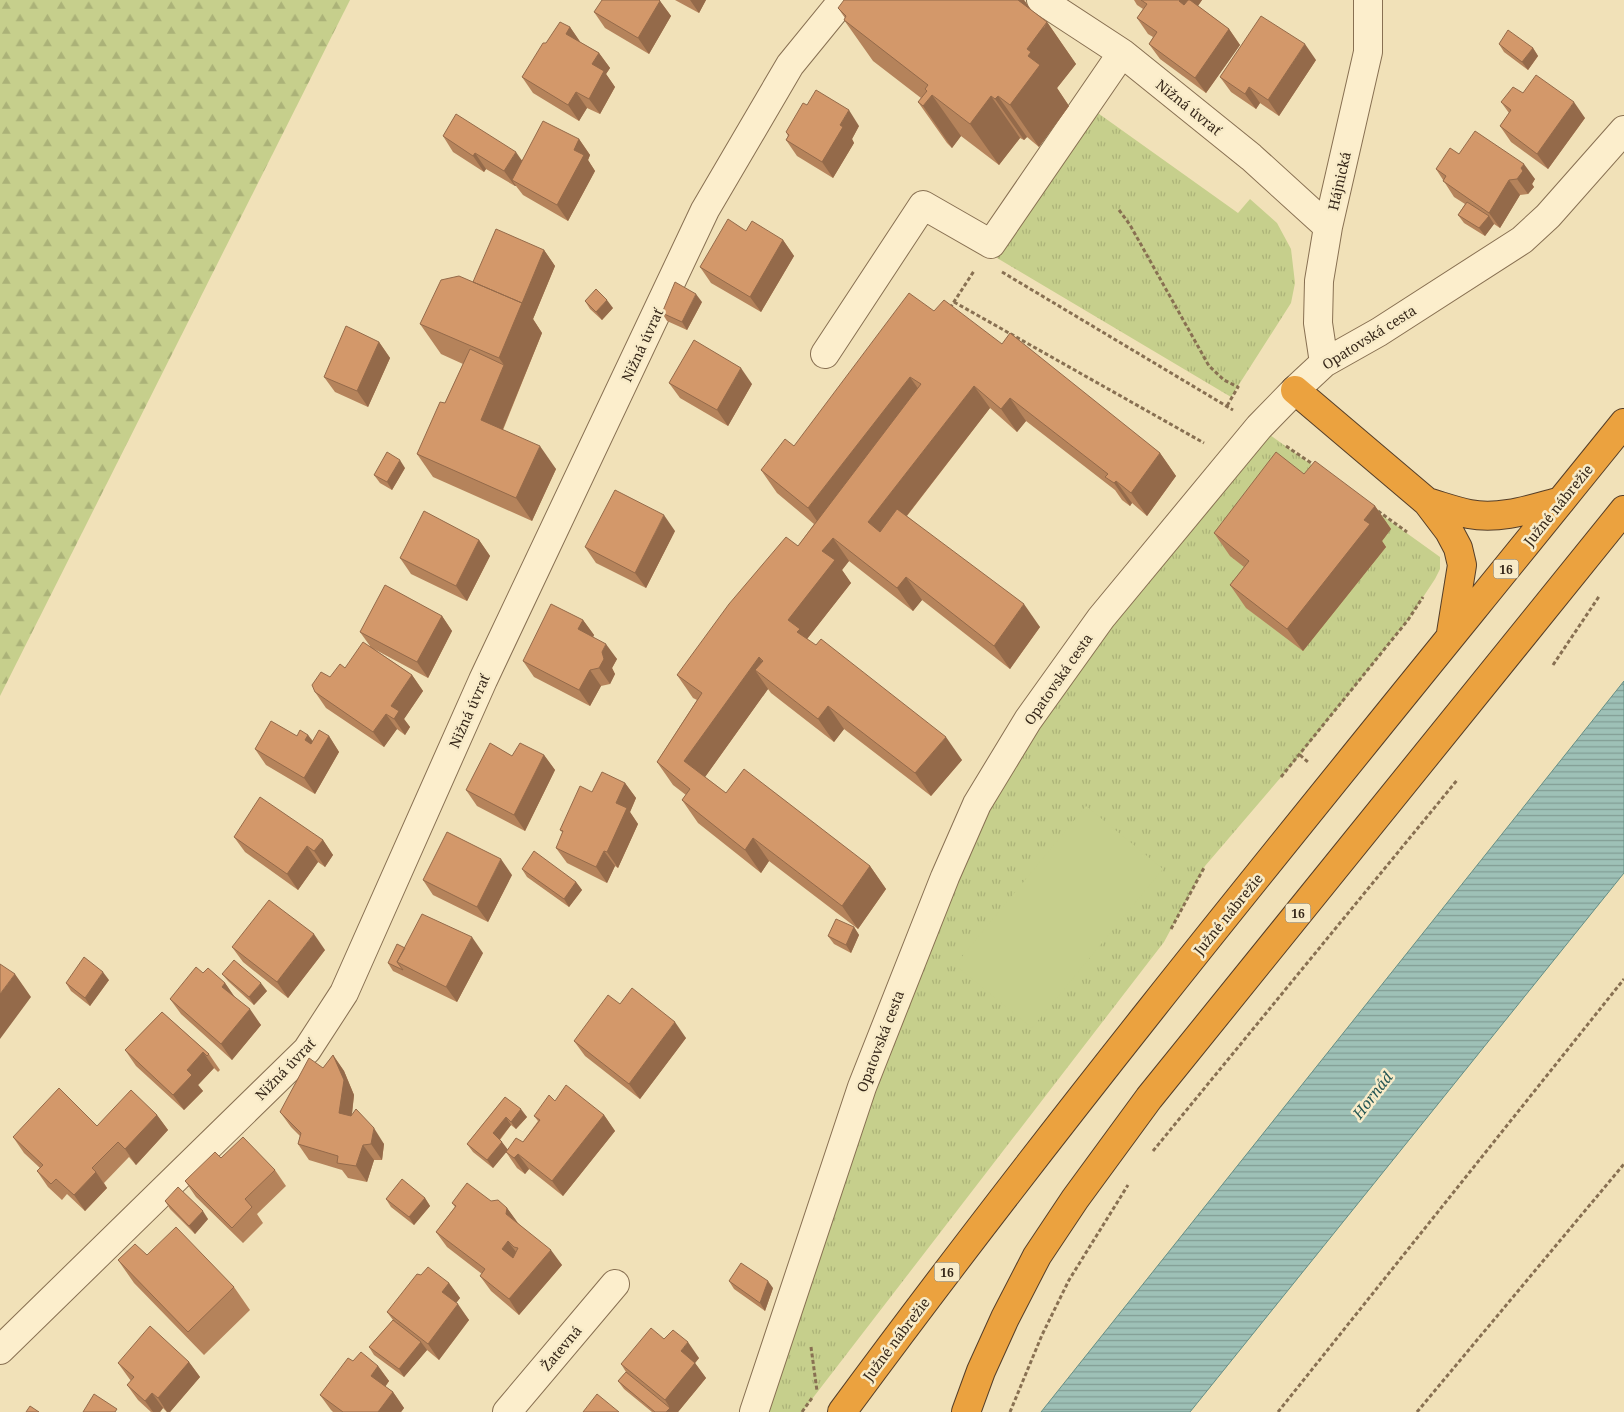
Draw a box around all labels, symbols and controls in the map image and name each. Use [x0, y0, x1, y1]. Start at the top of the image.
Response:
street label: Nižná úvrať [1152, 75, 1226, 140]
street label: Hájnická [1323, 150, 1355, 212]
street label: Opatovská cesta [1318, 300, 1420, 374]
street label: Nižná úvrať [617, 304, 668, 385]
street label: Južné nábrežie [1519, 460, 1597, 551]
road number: 16 [1494, 560, 1518, 578]
street label: Opatovská cesta [1019, 629, 1097, 728]
street label: Nižná úvrať [444, 670, 494, 751]
street label: Južné nábrežie [1189, 869, 1267, 960]
road number: 16 [1286, 904, 1310, 922]
street label: Opatovská cesta [852, 987, 908, 1095]
street label: Nižná úvrať [251, 1033, 320, 1104]
water label: Hornád [1347, 1067, 1397, 1123]
road number: 16 [934, 1262, 960, 1282]
street label: Južné nábrežie [858, 1293, 934, 1385]
street label: Žatevná [536, 1321, 586, 1375]

